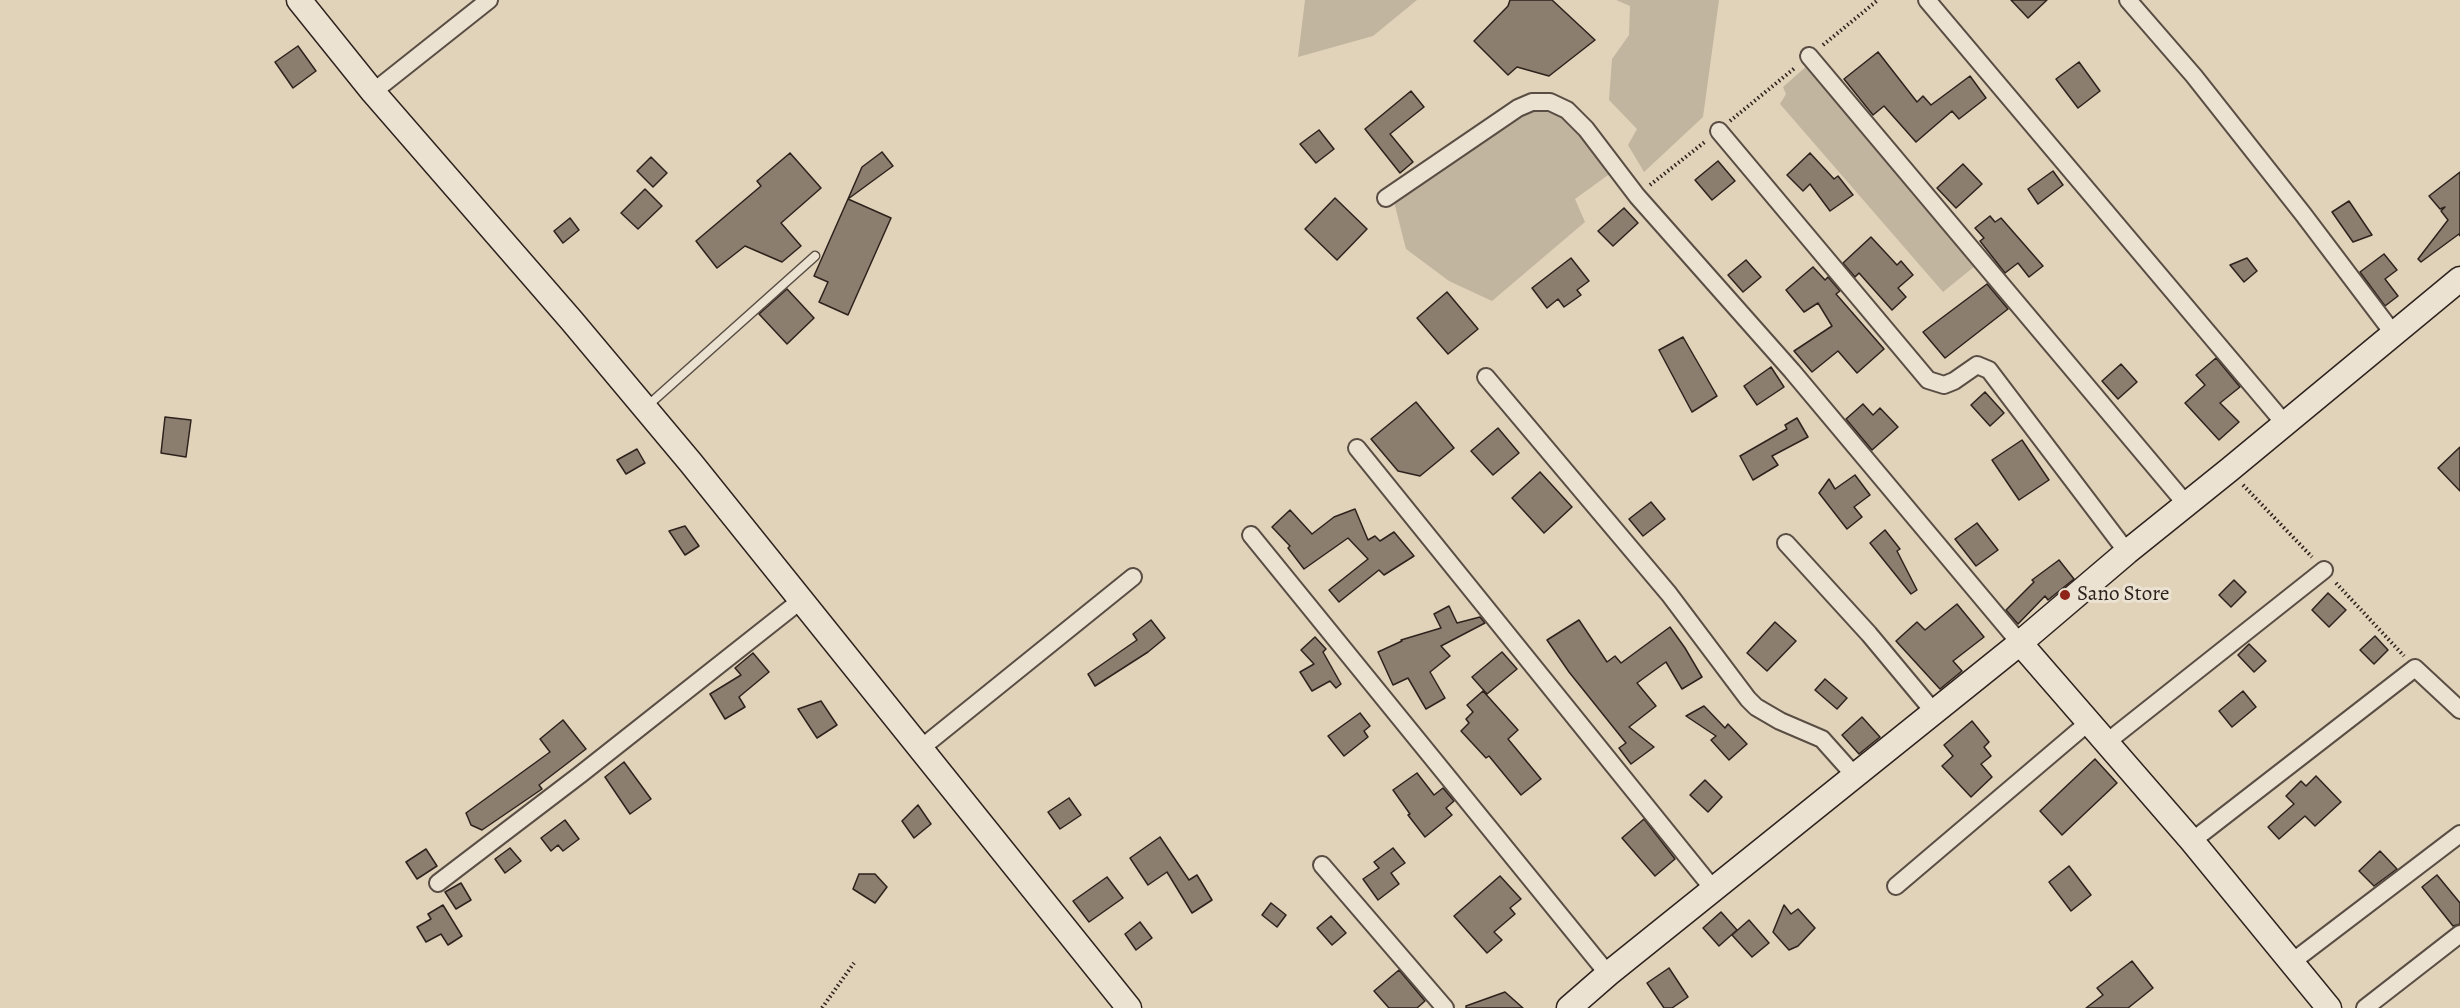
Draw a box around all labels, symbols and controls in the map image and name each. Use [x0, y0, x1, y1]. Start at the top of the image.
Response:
place label: Sano Store [2077, 582, 2169, 608]
marker: Sano Store [2058, 588, 2072, 602]

